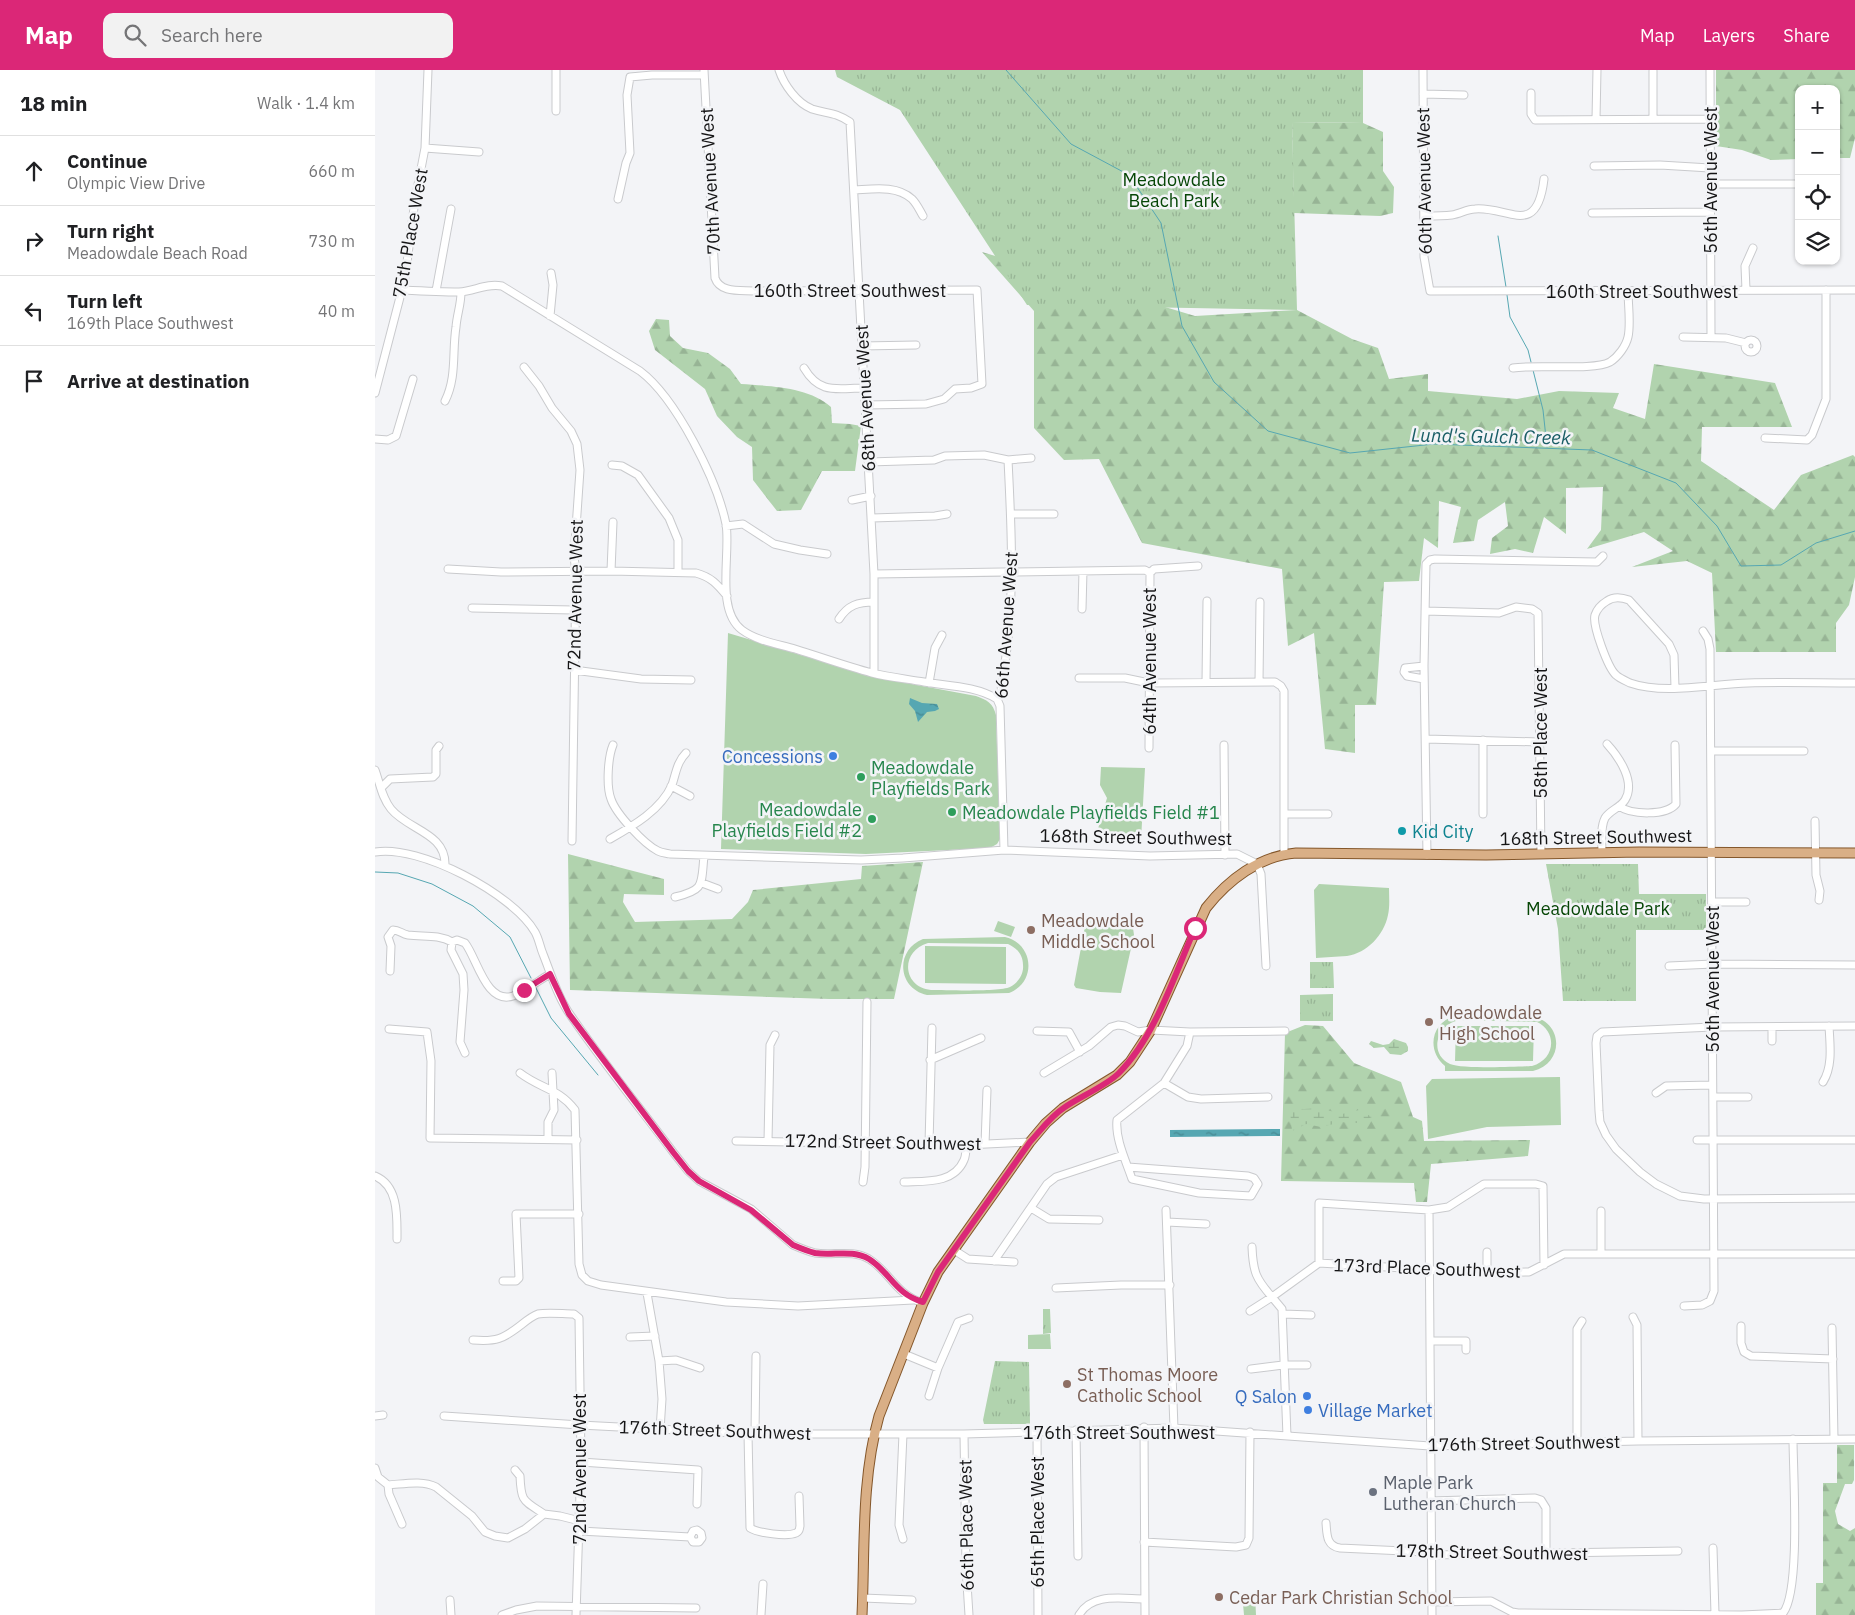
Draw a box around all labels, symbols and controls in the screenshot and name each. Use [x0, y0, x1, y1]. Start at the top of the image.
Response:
search box [103, 13, 453, 58]
text: Map [25, 19, 73, 51]
icon: search [121, 21, 149, 49]
text: Search here [161, 23, 263, 47]
text: Map [1640, 24, 1675, 47]
text: Layers [1703, 24, 1755, 47]
text: Share [1783, 24, 1830, 47]
map controls [1795, 85, 1840, 265]
button: + [1795, 85, 1840, 130]
text: 18 min [20, 89, 87, 117]
text: Walk · 1.4 km [257, 93, 355, 113]
street label: 56th Avenue West [1699, 106, 1722, 254]
street label: 70th Avenue West [695, 107, 725, 255]
street label: 60th Avenue West [1411, 107, 1437, 255]
button: − [1795, 130, 1840, 175]
text: Continue [67, 149, 147, 173]
icon: ahead [20, 157, 48, 185]
text: 660 m [308, 161, 355, 181]
street label: 75th Place West [387, 166, 433, 300]
park label: Meadowdale Beach Park [1122, 168, 1226, 212]
text: Olympic View Drive [67, 173, 205, 193]
button: locate [1795, 175, 1840, 220]
text: Turn right [67, 219, 154, 243]
button: layers [1795, 220, 1840, 265]
icon: right [20, 227, 48, 255]
text: 730 m [308, 231, 355, 251]
text: Meadowdale Beach Road [67, 243, 248, 263]
street label: 160th Street Southwest [754, 279, 946, 302]
street label: 160th Street Southwest [1546, 280, 1738, 303]
text: Turn left [67, 289, 143, 313]
icon: left [20, 297, 48, 325]
text: 40 m [318, 301, 355, 321]
text: 169th Place Southwest [67, 313, 234, 333]
street label: 68th Avenue West [850, 324, 880, 472]
icon: arrive [20, 367, 48, 395]
text: Arrive at destination [67, 369, 250, 393]
water label: Lund's Gulch Creek [1411, 423, 1572, 449]
street label: 72nd Avenue West [562, 519, 588, 671]
street label: 66th Avenue West [989, 551, 1023, 699]
street label: 64th Avenue West [1138, 587, 1161, 735]
street label: 58th Place West [1529, 667, 1552, 799]
place label: Concessions [722, 745, 823, 768]
marker: Concessions [827, 750, 839, 762]
place label: Meadowdale Playfields Park [871, 756, 991, 800]
marker: Meadowdale Playfields Park [855, 771, 867, 783]
place label: Meadowdale Playfields Field #2 [712, 798, 862, 842]
place label: Meadowdale Playfields Field #1 [962, 801, 1220, 824]
marker: Meadowdale Playfields Field #1 [946, 806, 958, 818]
marker: Meadowdale Playfields Field #2 [866, 813, 878, 825]
place label: Kid City [1412, 820, 1474, 843]
street label: 168th Street Southwest [1040, 824, 1232, 850]
street label: 168th Street Southwest [1500, 824, 1692, 850]
marker: Kid City [1396, 825, 1408, 837]
park label: Meadowdale Park [1526, 897, 1670, 920]
street label: 56th Avenue West [1701, 905, 1724, 1053]
place label: Meadowdale Middle School [1041, 909, 1155, 953]
route start [1184, 917, 1207, 940]
marker: Meadowdale Middle School [1025, 924, 1037, 936]
route end [513, 979, 536, 1002]
place label: Meadowdale High School [1439, 1001, 1542, 1045]
marker: Meadowdale High School [1423, 1016, 1435, 1028]
street label: 172nd Street Southwest [784, 1129, 982, 1155]
street label: 173rd Place Southwest [1333, 1253, 1521, 1283]
place label: St Thomas Moore Catholic School [1077, 1363, 1218, 1407]
marker: St Thomas Moore Catholic School [1061, 1378, 1073, 1390]
place label: Q Salon [1235, 1385, 1297, 1408]
marker: Q Salon [1301, 1390, 1313, 1402]
street label: 72nd Avenue West [568, 1393, 591, 1545]
place label: Village Market [1318, 1399, 1433, 1422]
marker: Village Market [1302, 1404, 1314, 1416]
street label: 176th Street Southwest [618, 1415, 812, 1445]
street label: 176th Street Southwest [1023, 1421, 1215, 1444]
street label: 176th Street Southwest [1428, 1430, 1620, 1456]
street label: 65th Place West [1026, 1456, 1049, 1588]
street label: 66th Place West [953, 1459, 979, 1591]
place label: Maple Park Lutheran Church [1383, 1471, 1517, 1515]
marker: Maple Park Lutheran Church [1367, 1486, 1379, 1498]
street label: 178th Street Southwest [1396, 1539, 1588, 1565]
place label: Cedar Park Christian School [1229, 1586, 1453, 1609]
marker: Cedar Park Christian School [1213, 1591, 1225, 1603]

